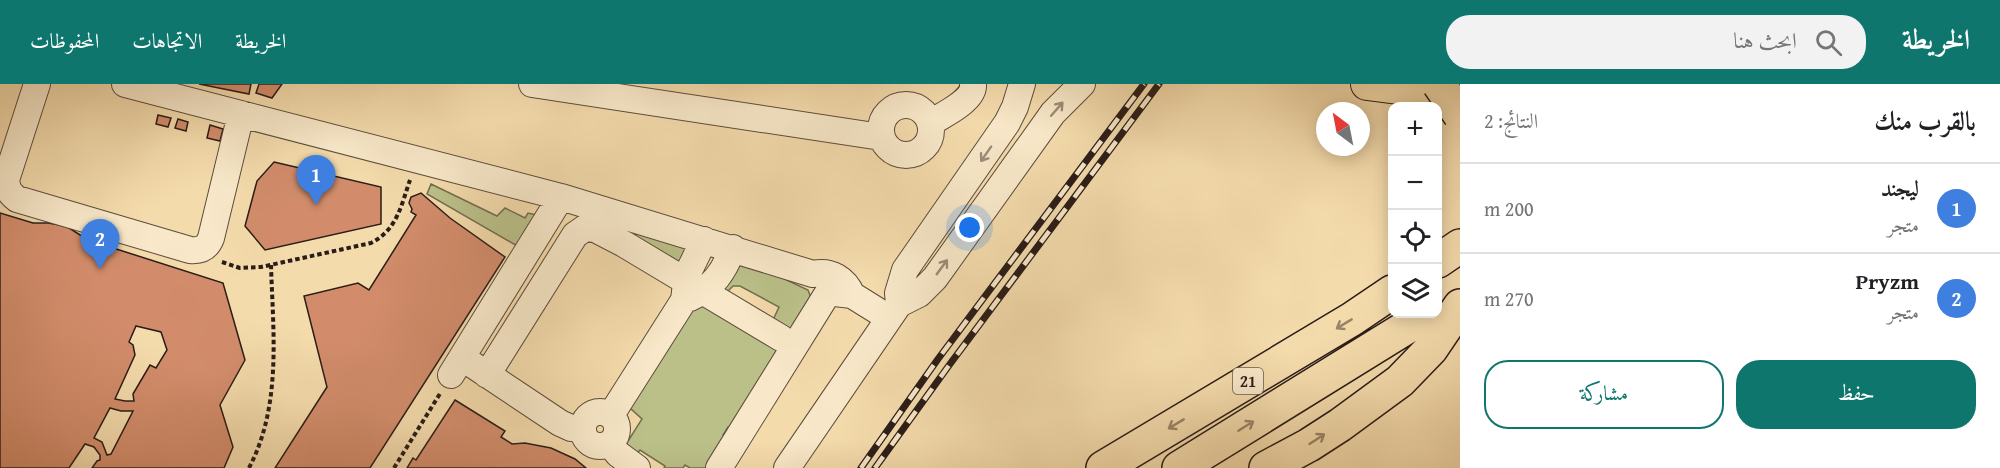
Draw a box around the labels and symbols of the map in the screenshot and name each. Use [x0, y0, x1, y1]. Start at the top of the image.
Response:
one-way arrow [1050, 102, 1064, 117]
north arrow [1316, 102, 1370, 156]
one-way arrow [980, 145, 992, 162]
pin: 1 [296, 156, 336, 205]
your location [955, 213, 984, 242]
pin: 2 [80, 220, 120, 269]
one-way arrow [936, 260, 949, 276]
one-way arrow [1336, 318, 1353, 330]
road number: 21 [1233, 368, 1263, 394]
one-way arrow [1168, 419, 1185, 431]
one-way arrow [1237, 420, 1254, 432]
one-way arrow [1309, 433, 1326, 446]

